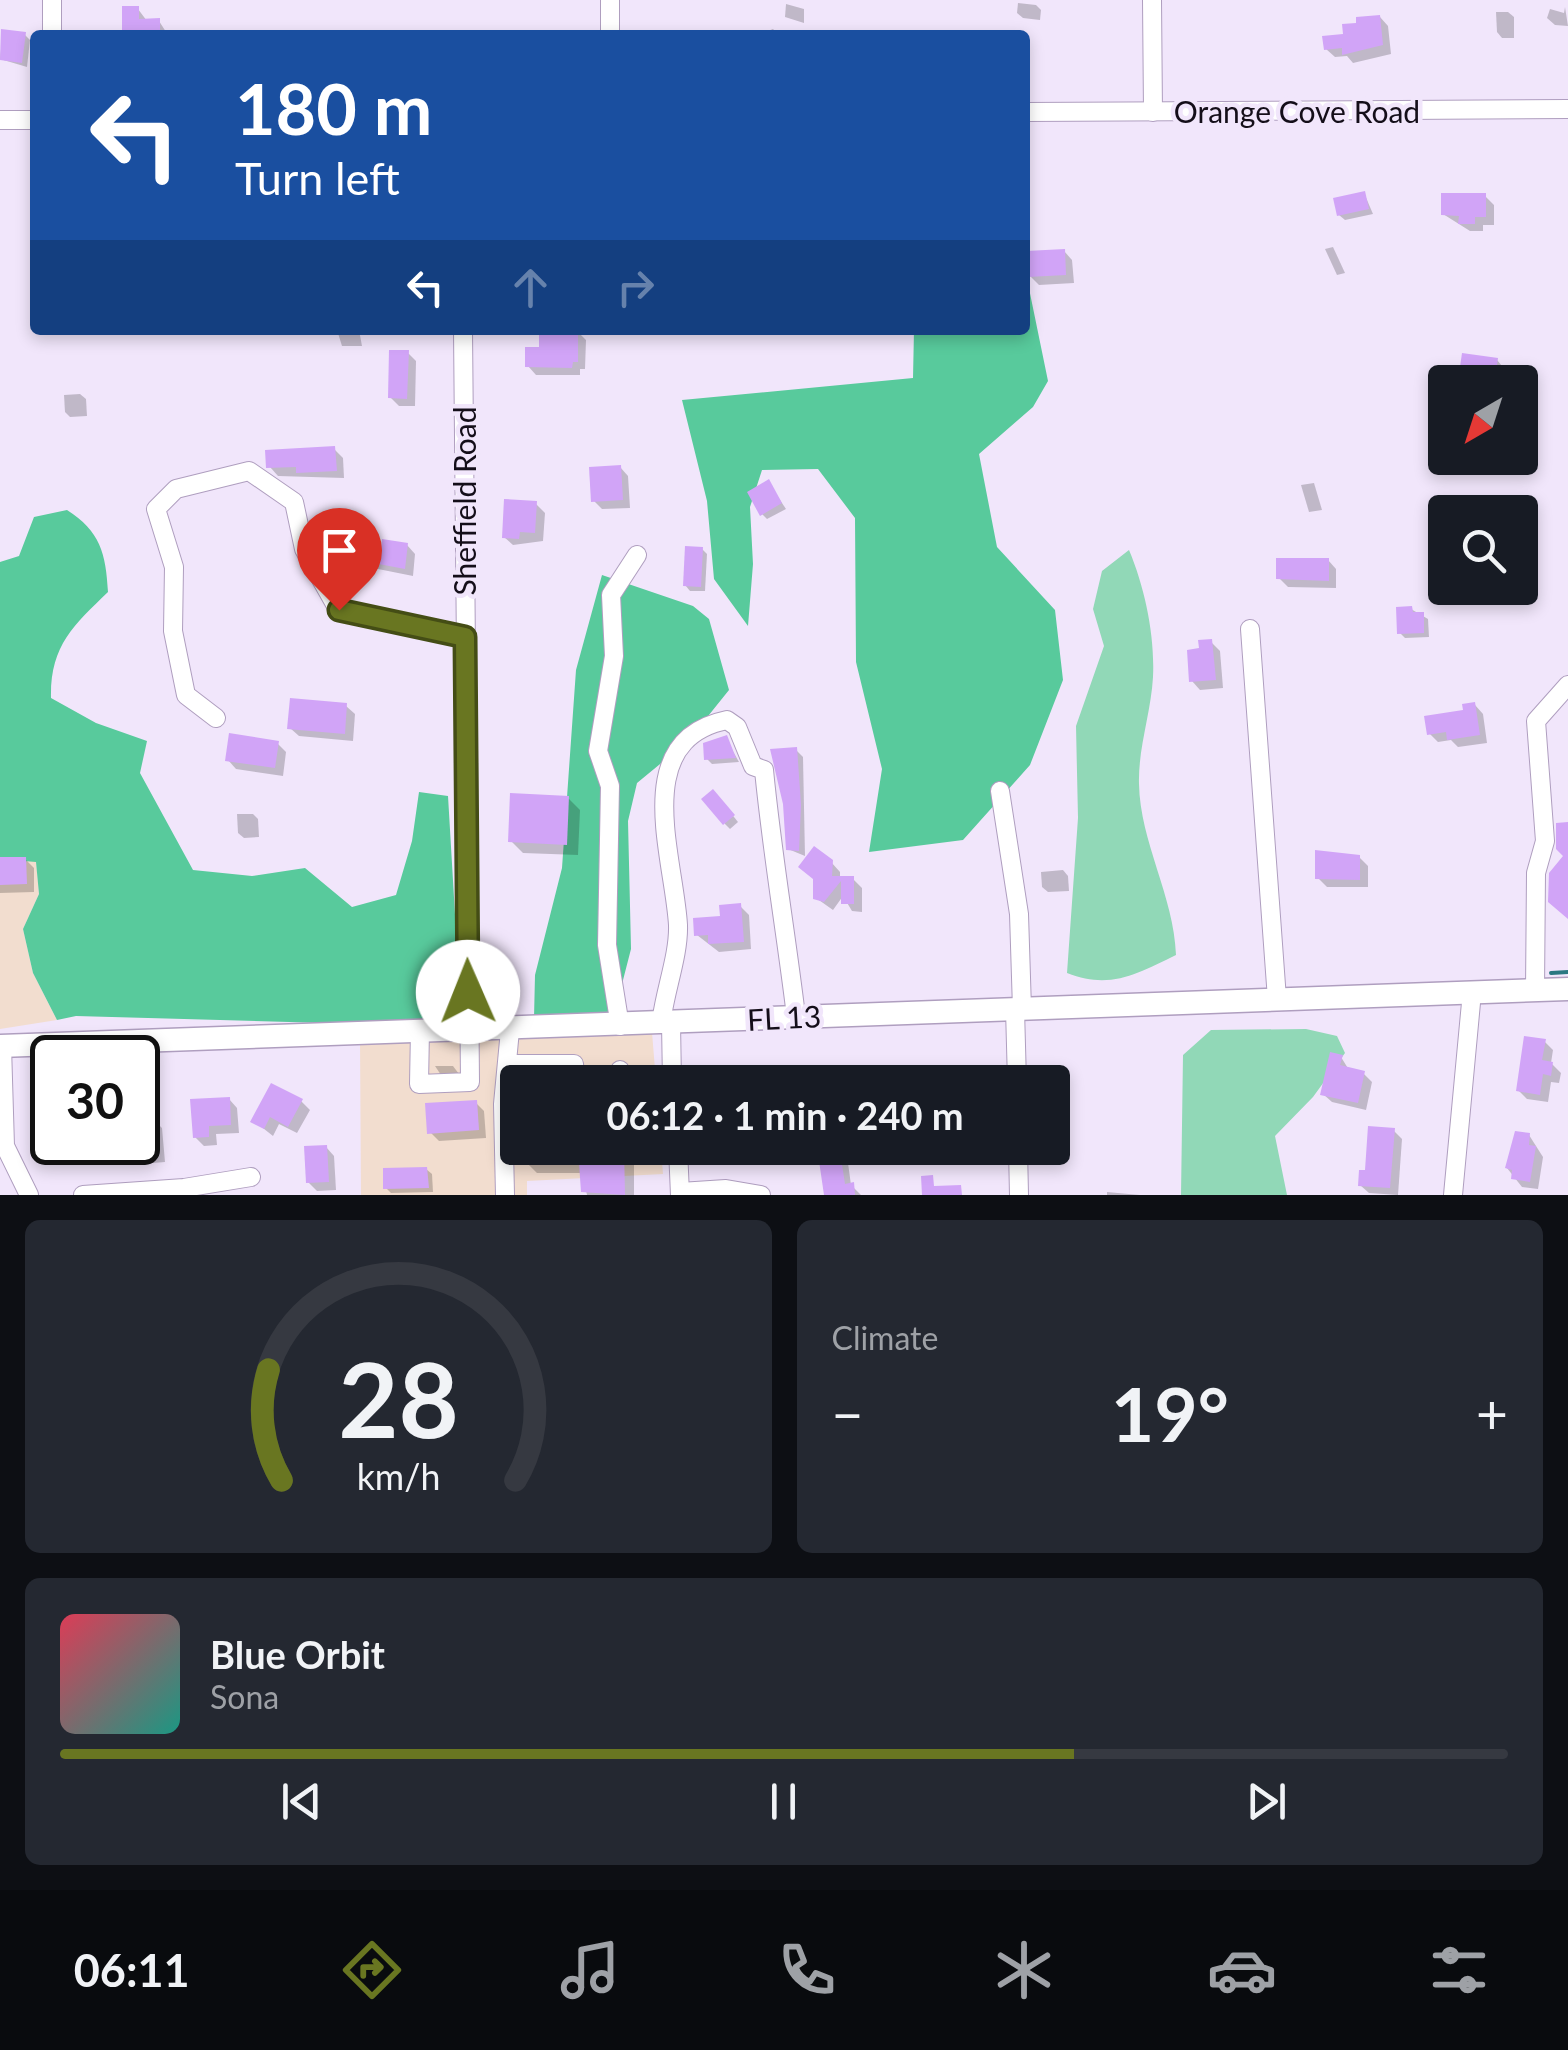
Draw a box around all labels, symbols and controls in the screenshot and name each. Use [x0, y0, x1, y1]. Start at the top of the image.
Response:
text: 180 m [235, 66, 432, 150]
icon: left [70, 70, 200, 200]
street label: Orange Cove Road [1174, 93, 1420, 129]
text: Turn left [235, 151, 400, 205]
icon: left [398, 260, 453, 315]
icon: ahead [503, 260, 558, 315]
icon: right [608, 260, 663, 315]
north arrow [1428, 365, 1538, 475]
map controls [1428, 365, 1538, 605]
street label: Sheffield Road [446, 406, 482, 596]
button: search [1428, 495, 1538, 605]
pin [297, 508, 382, 611]
icon: arrive [312, 523, 367, 578]
position arrow [416, 940, 520, 1044]
street label: FL 13 [746, 997, 822, 1037]
speed limit sign: 30 [30, 1035, 160, 1165]
text: 06:12 · 1 min · 240 m [606, 1092, 964, 1138]
text: Climate [832, 1318, 938, 1357]
text: 28 [338, 1335, 459, 1460]
text: 19° [1111, 1368, 1229, 1458]
text: − [832, 1380, 863, 1446]
text: + [1476, 1380, 1508, 1446]
text: km/h [356, 1455, 440, 1498]
text: Blue Orbit [210, 1631, 385, 1677]
text: Sona [210, 1677, 279, 1716]
icon: previous [274, 1774, 329, 1829]
icon: pause [756, 1774, 811, 1829]
icon: next [1239, 1774, 1294, 1829]
icon: directions [337, 1935, 407, 2005]
icon: music [555, 1935, 625, 2005]
icon: phone [772, 1935, 842, 2005]
icon: climate [989, 1935, 1059, 2005]
icon: car [1207, 1935, 1277, 2005]
icon: filters [1424, 1935, 1494, 2005]
text: 06:11 [74, 1943, 190, 1997]

